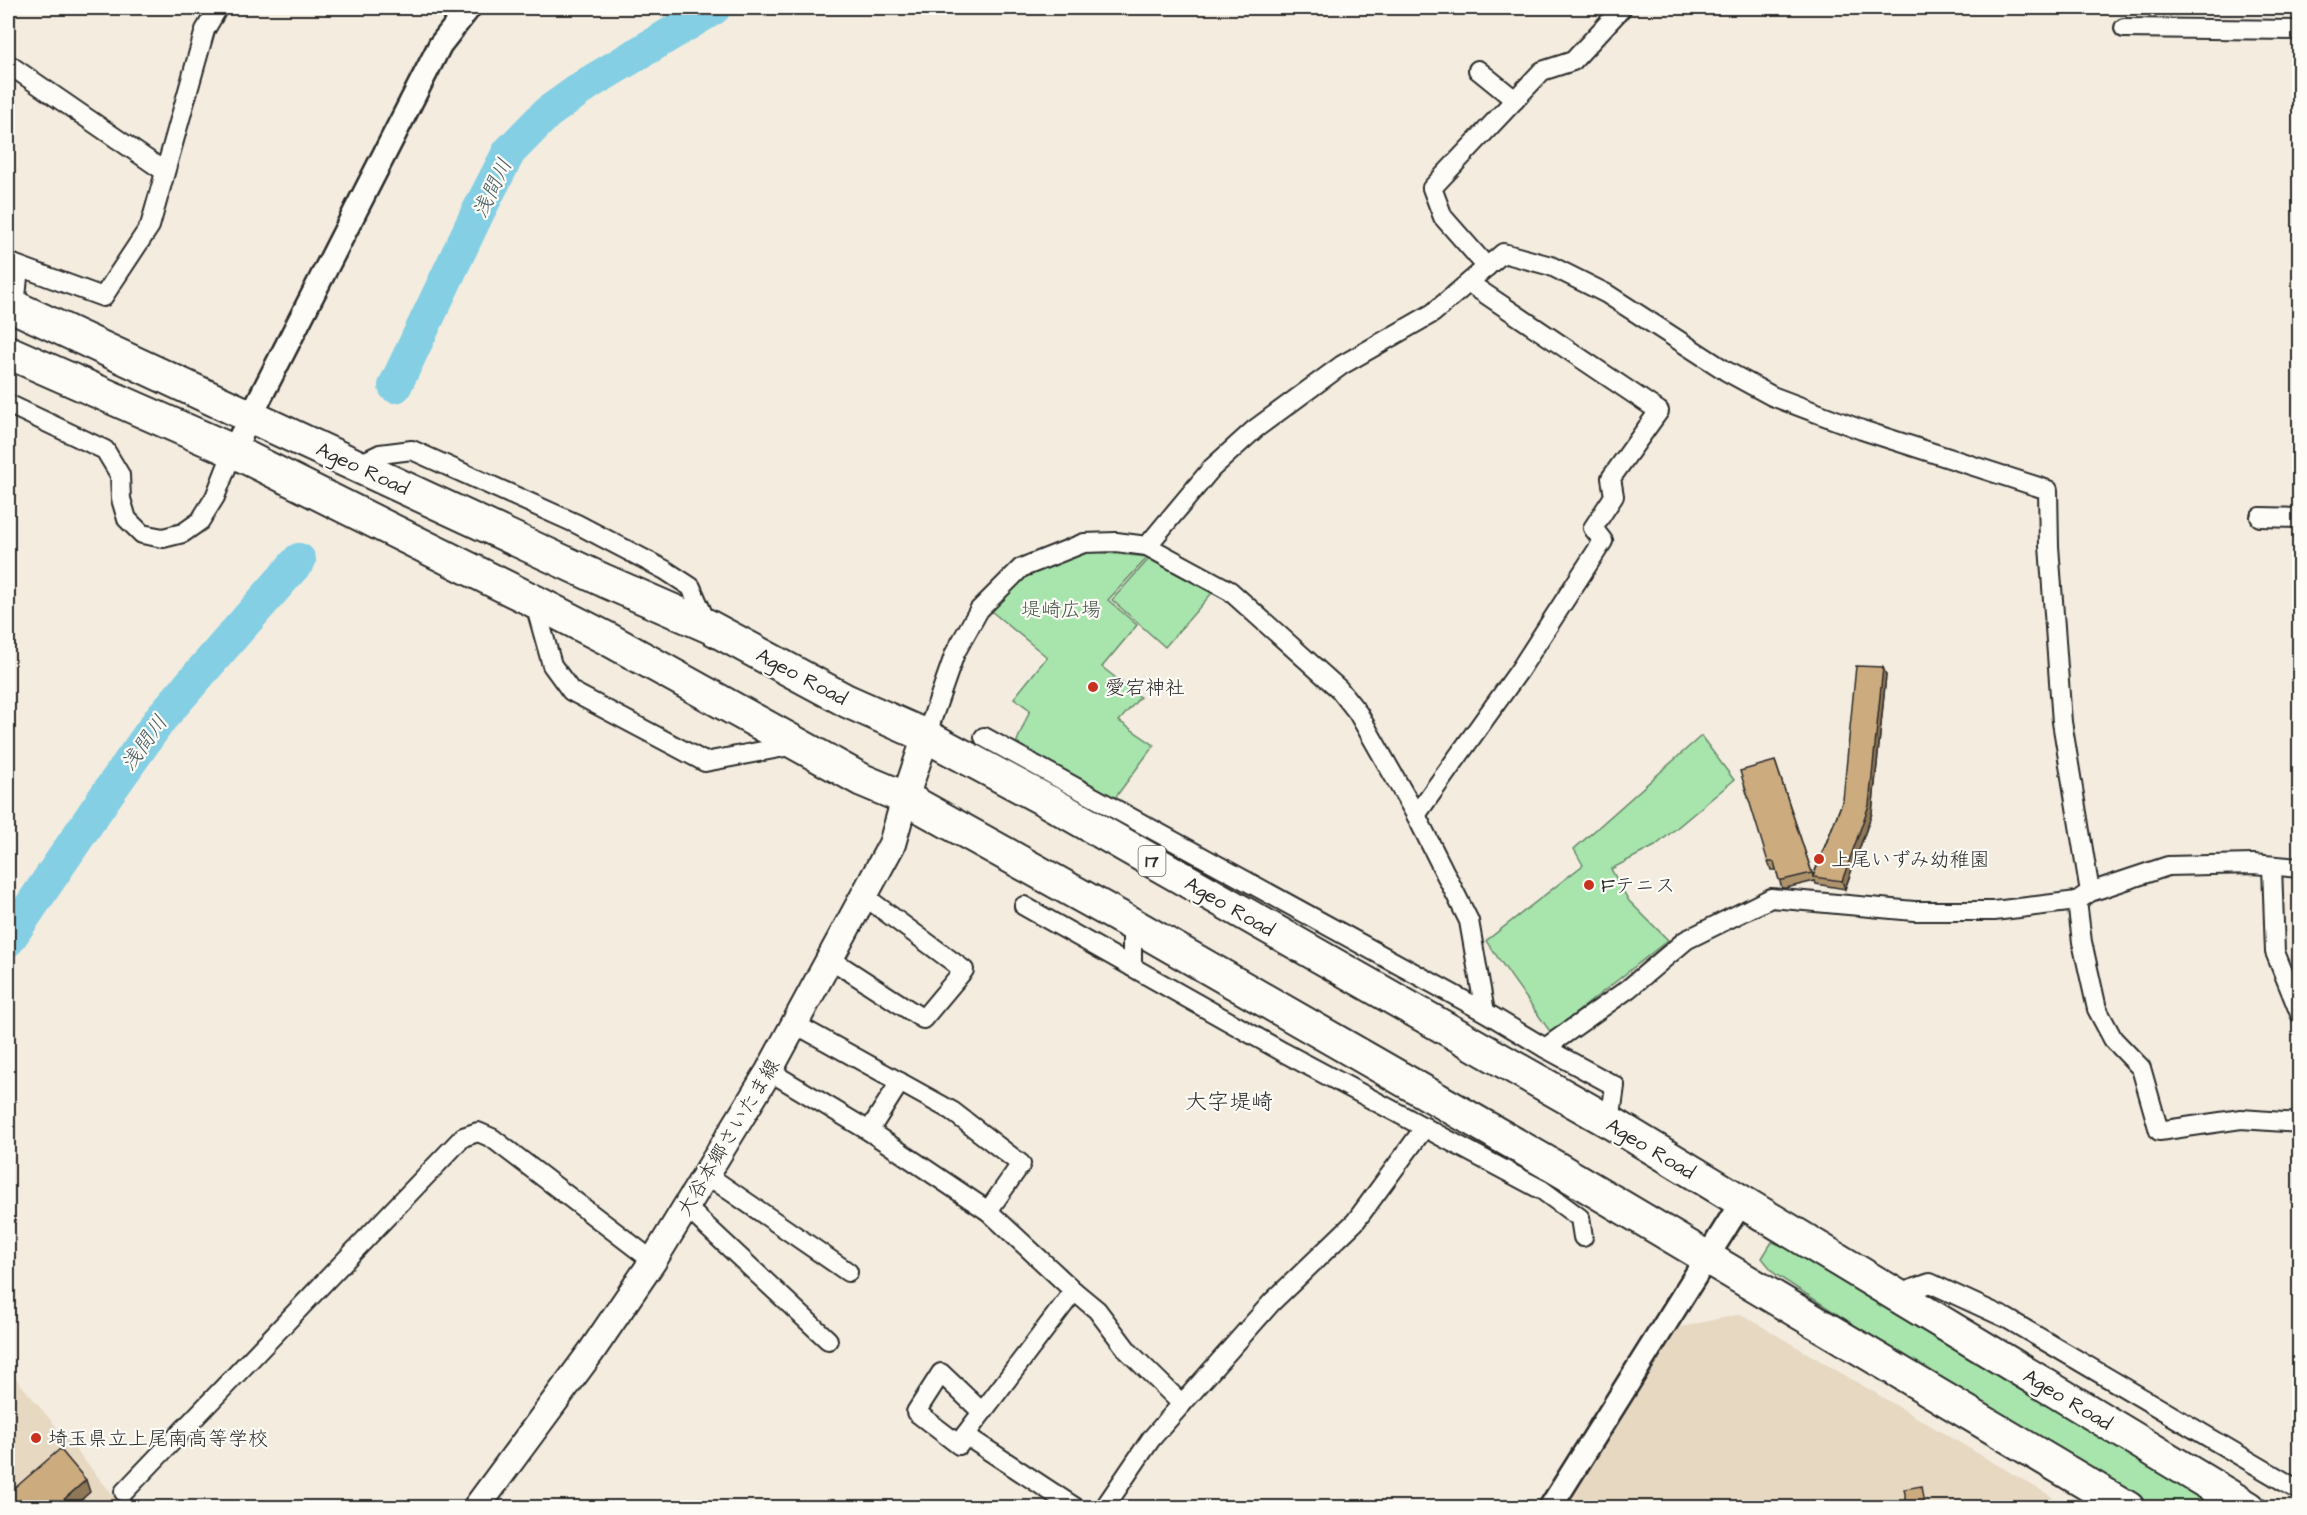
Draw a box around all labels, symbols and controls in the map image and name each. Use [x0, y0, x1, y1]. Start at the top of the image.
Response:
water label: 浅間川 [466, 154, 519, 223]
street label: Ageo Road [311, 435, 413, 503]
park label: 堤崎広場 [1021, 596, 1101, 624]
street label: Ageo Road [751, 641, 852, 713]
place label: 愛宕神社 [1105, 674, 1185, 702]
marker: 愛宕神社 [1086, 680, 1100, 694]
water label: 浅間川 [114, 709, 175, 777]
road number: 17 [1138, 846, 1166, 876]
place label: 上尾いずみ幼稚園 [1831, 846, 1989, 874]
marker: 上尾いずみ幼稚園 [1812, 852, 1826, 866]
street label: Ageo Road [1179, 870, 1279, 945]
place label: Fテニス [1601, 872, 1675, 900]
marker: Fテニス [1582, 878, 1596, 892]
street label: 大谷本郷さいたま線 [671, 1054, 787, 1222]
district label: 大字堤崎 [1185, 1087, 1273, 1118]
street label: Ageo Road [1600, 1111, 1700, 1187]
street label: Ageo Road [2017, 1362, 2117, 1438]
place label: 埼玉県立上尾南高等学校 [48, 1425, 268, 1453]
marker: 埼玉県立上尾南高等学校 [29, 1431, 43, 1445]

